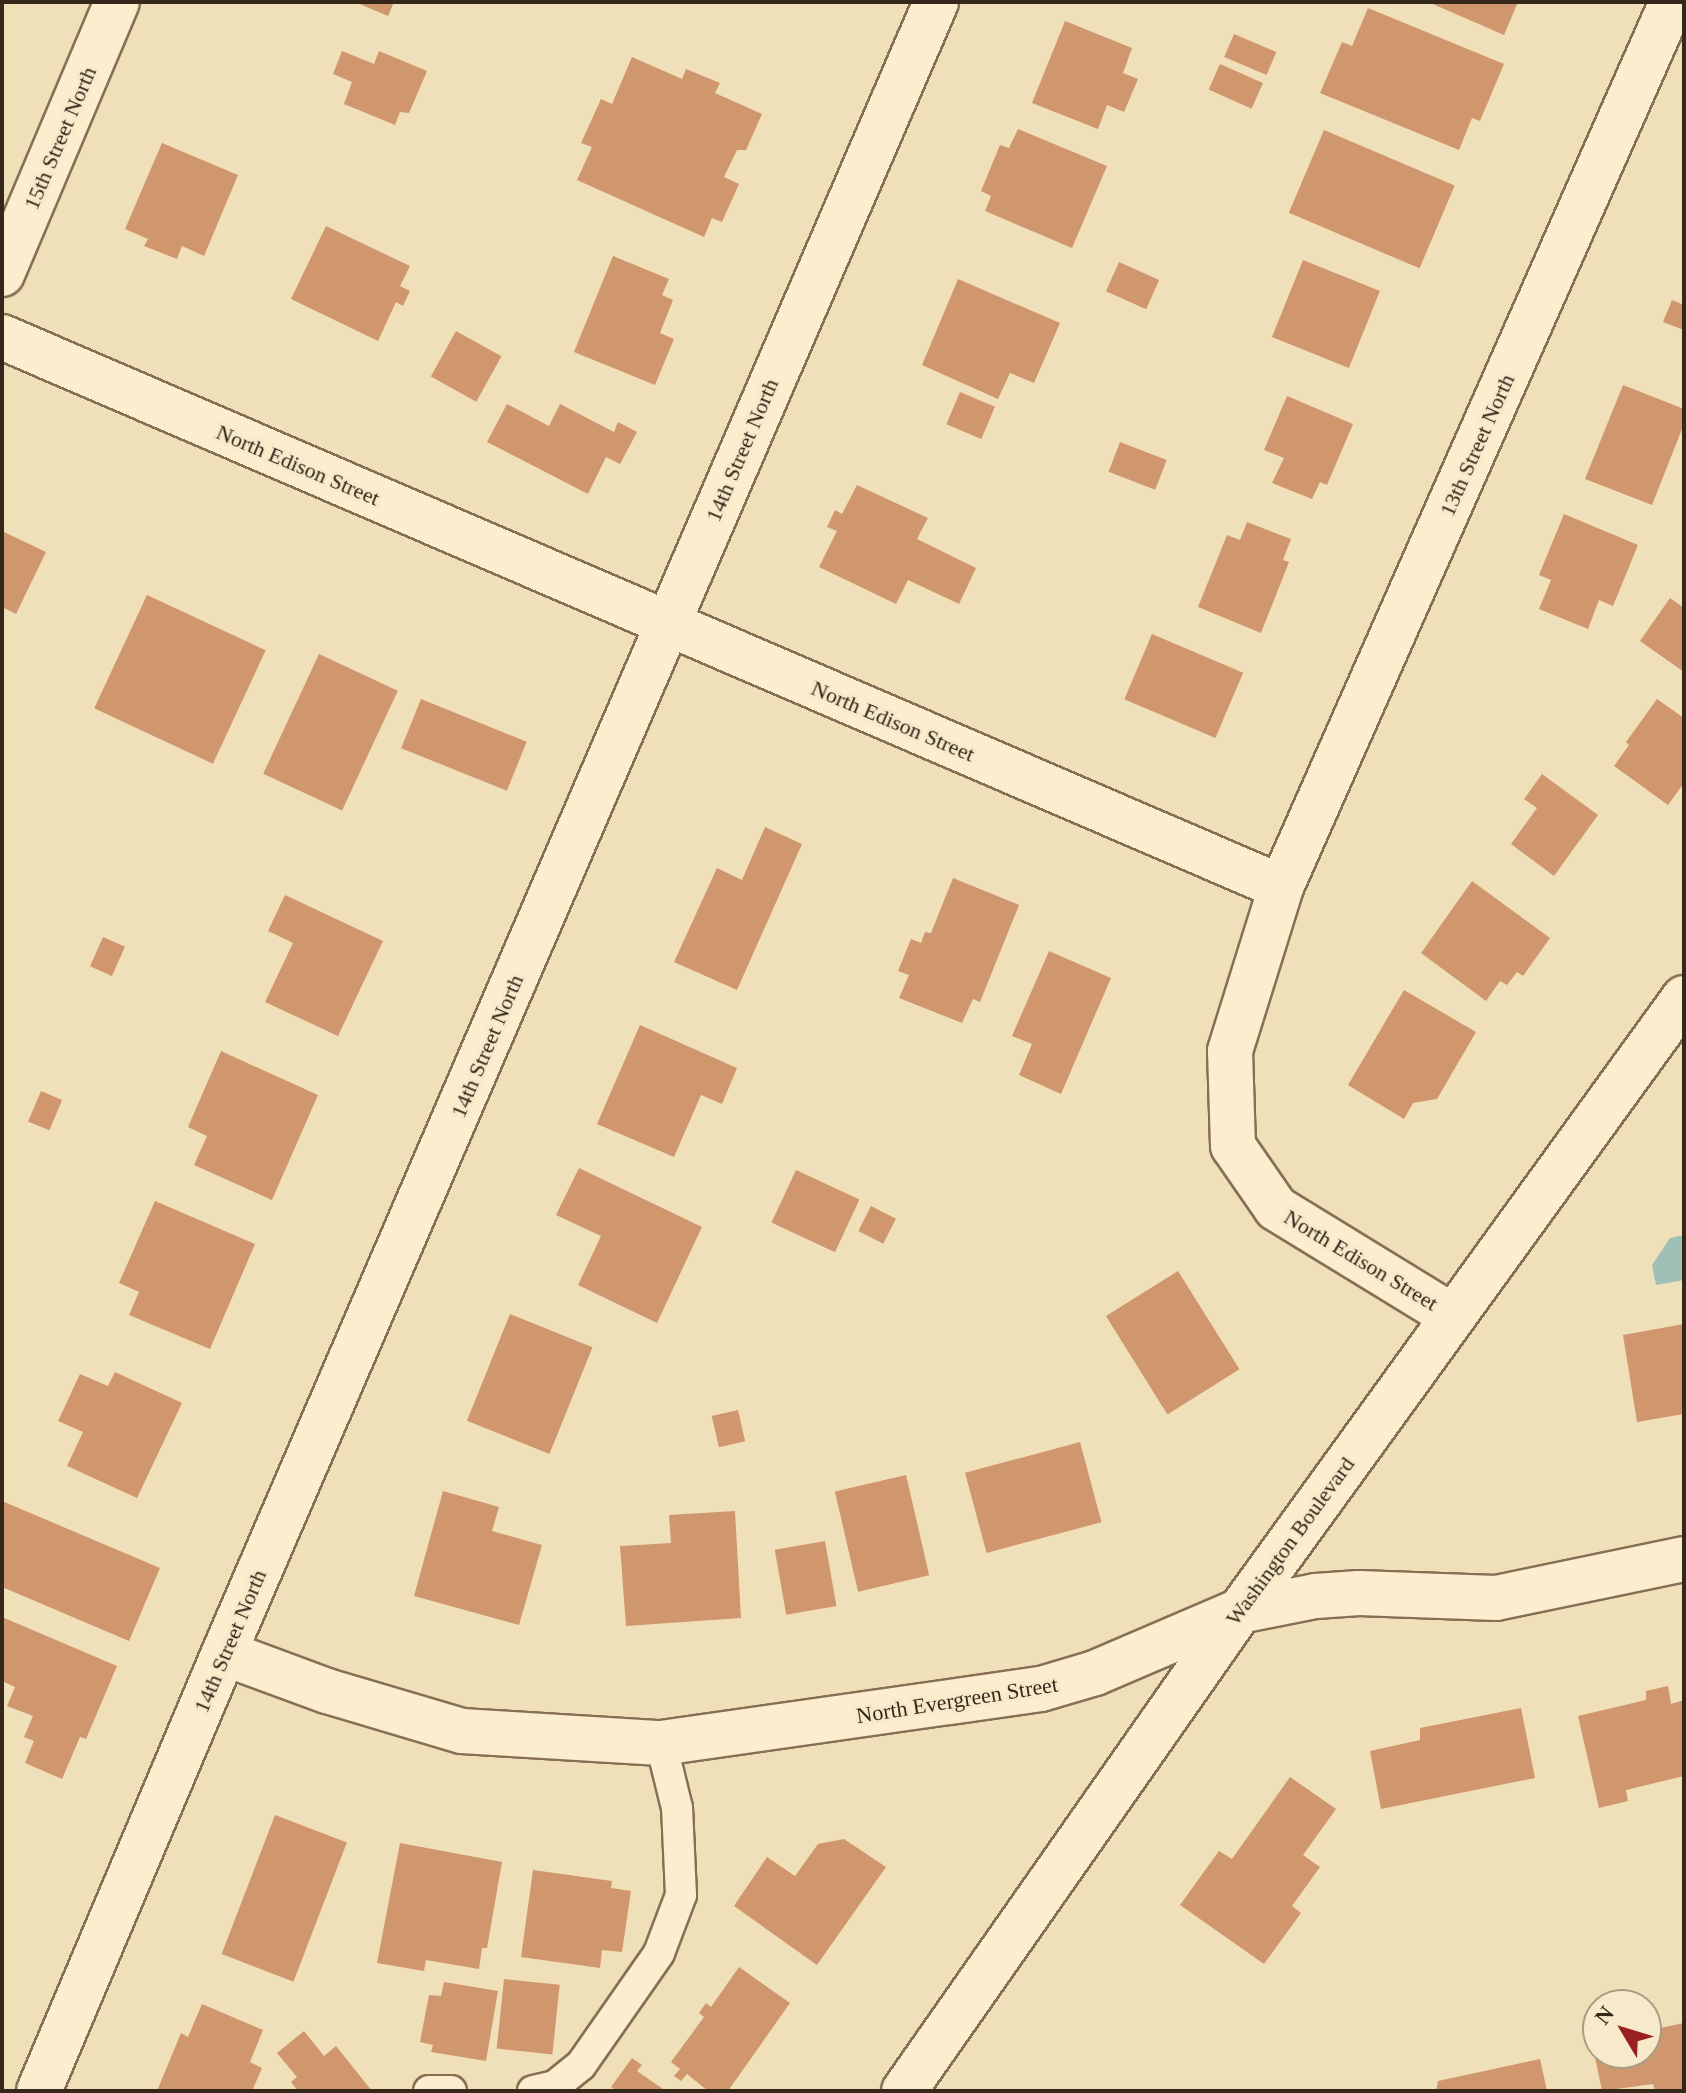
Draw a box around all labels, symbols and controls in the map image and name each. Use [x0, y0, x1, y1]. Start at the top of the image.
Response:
street label: 15th Street North [18, 63, 102, 213]
street label: 13th Street North [1434, 370, 1520, 520]
street label: 14th Street North [700, 375, 784, 525]
street label: North Edison Street [212, 419, 384, 511]
street label: North Edison Street [807, 675, 979, 767]
street label: 14th Street North [445, 971, 529, 1121]
street label: North Edison Street [1279, 1204, 1443, 1316]
street label: Washington Boulevard [1220, 1452, 1360, 1630]
street label: 14th Street North [188, 1566, 272, 1716]
street label: North Evergreen Street [854, 1671, 1060, 1729]
north arrow [1582, 1989, 1662, 2069]
text: N [1590, 2001, 1619, 2029]

